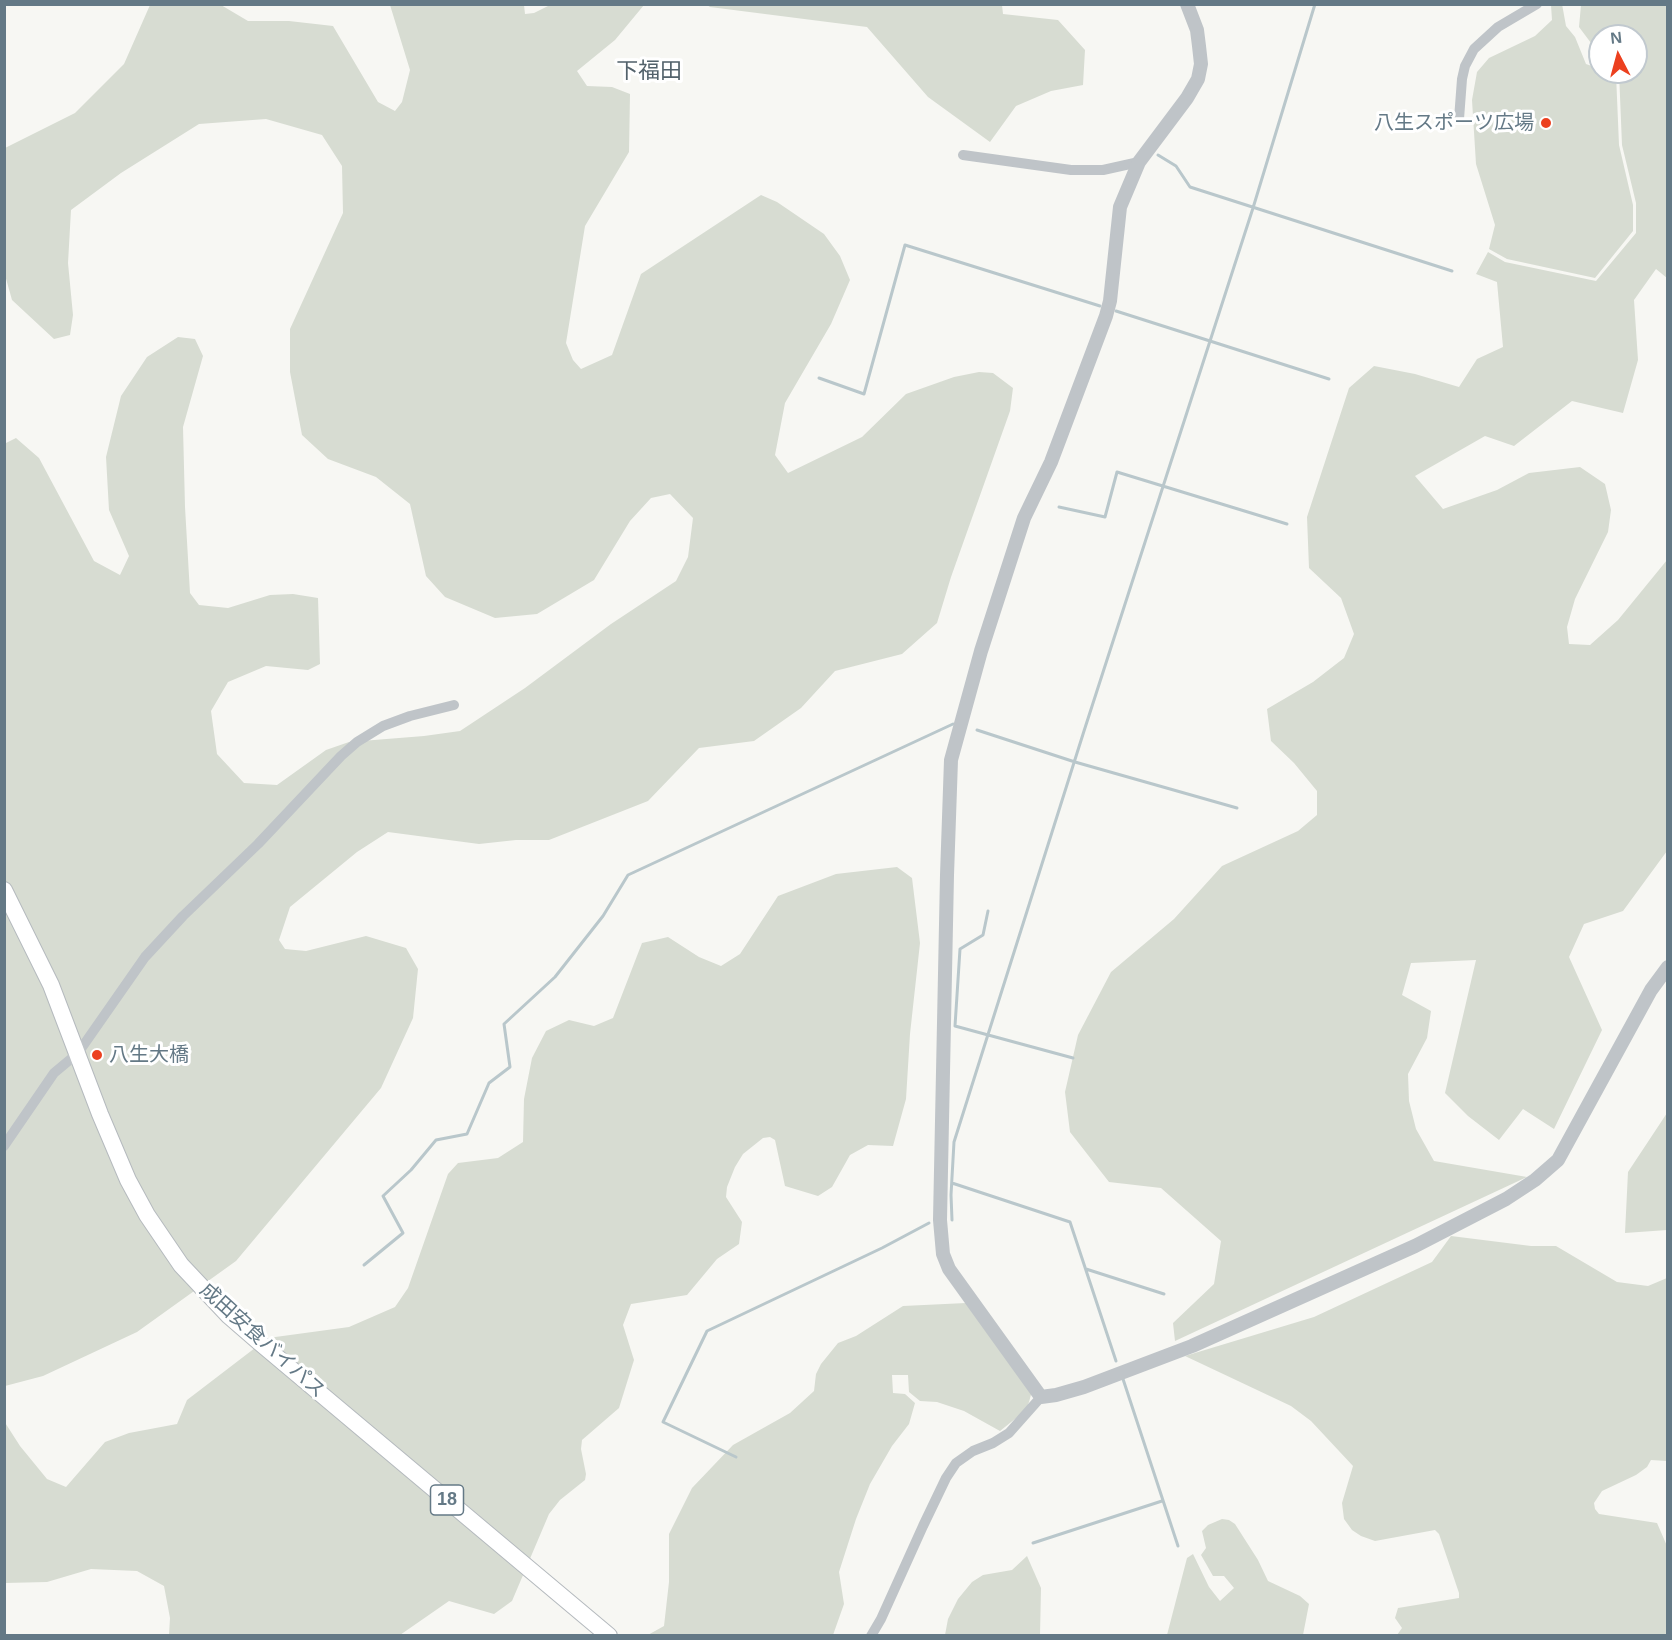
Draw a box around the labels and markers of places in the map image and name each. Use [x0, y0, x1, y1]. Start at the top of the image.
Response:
place label: 八生スポーツ広場 [1374, 111, 1534, 135]
marker: 八生スポーツ広場 [1539, 116, 1553, 130]
place label: 八生大橋 [109, 1043, 189, 1067]
marker: 八生大橋 [90, 1048, 104, 1062]

